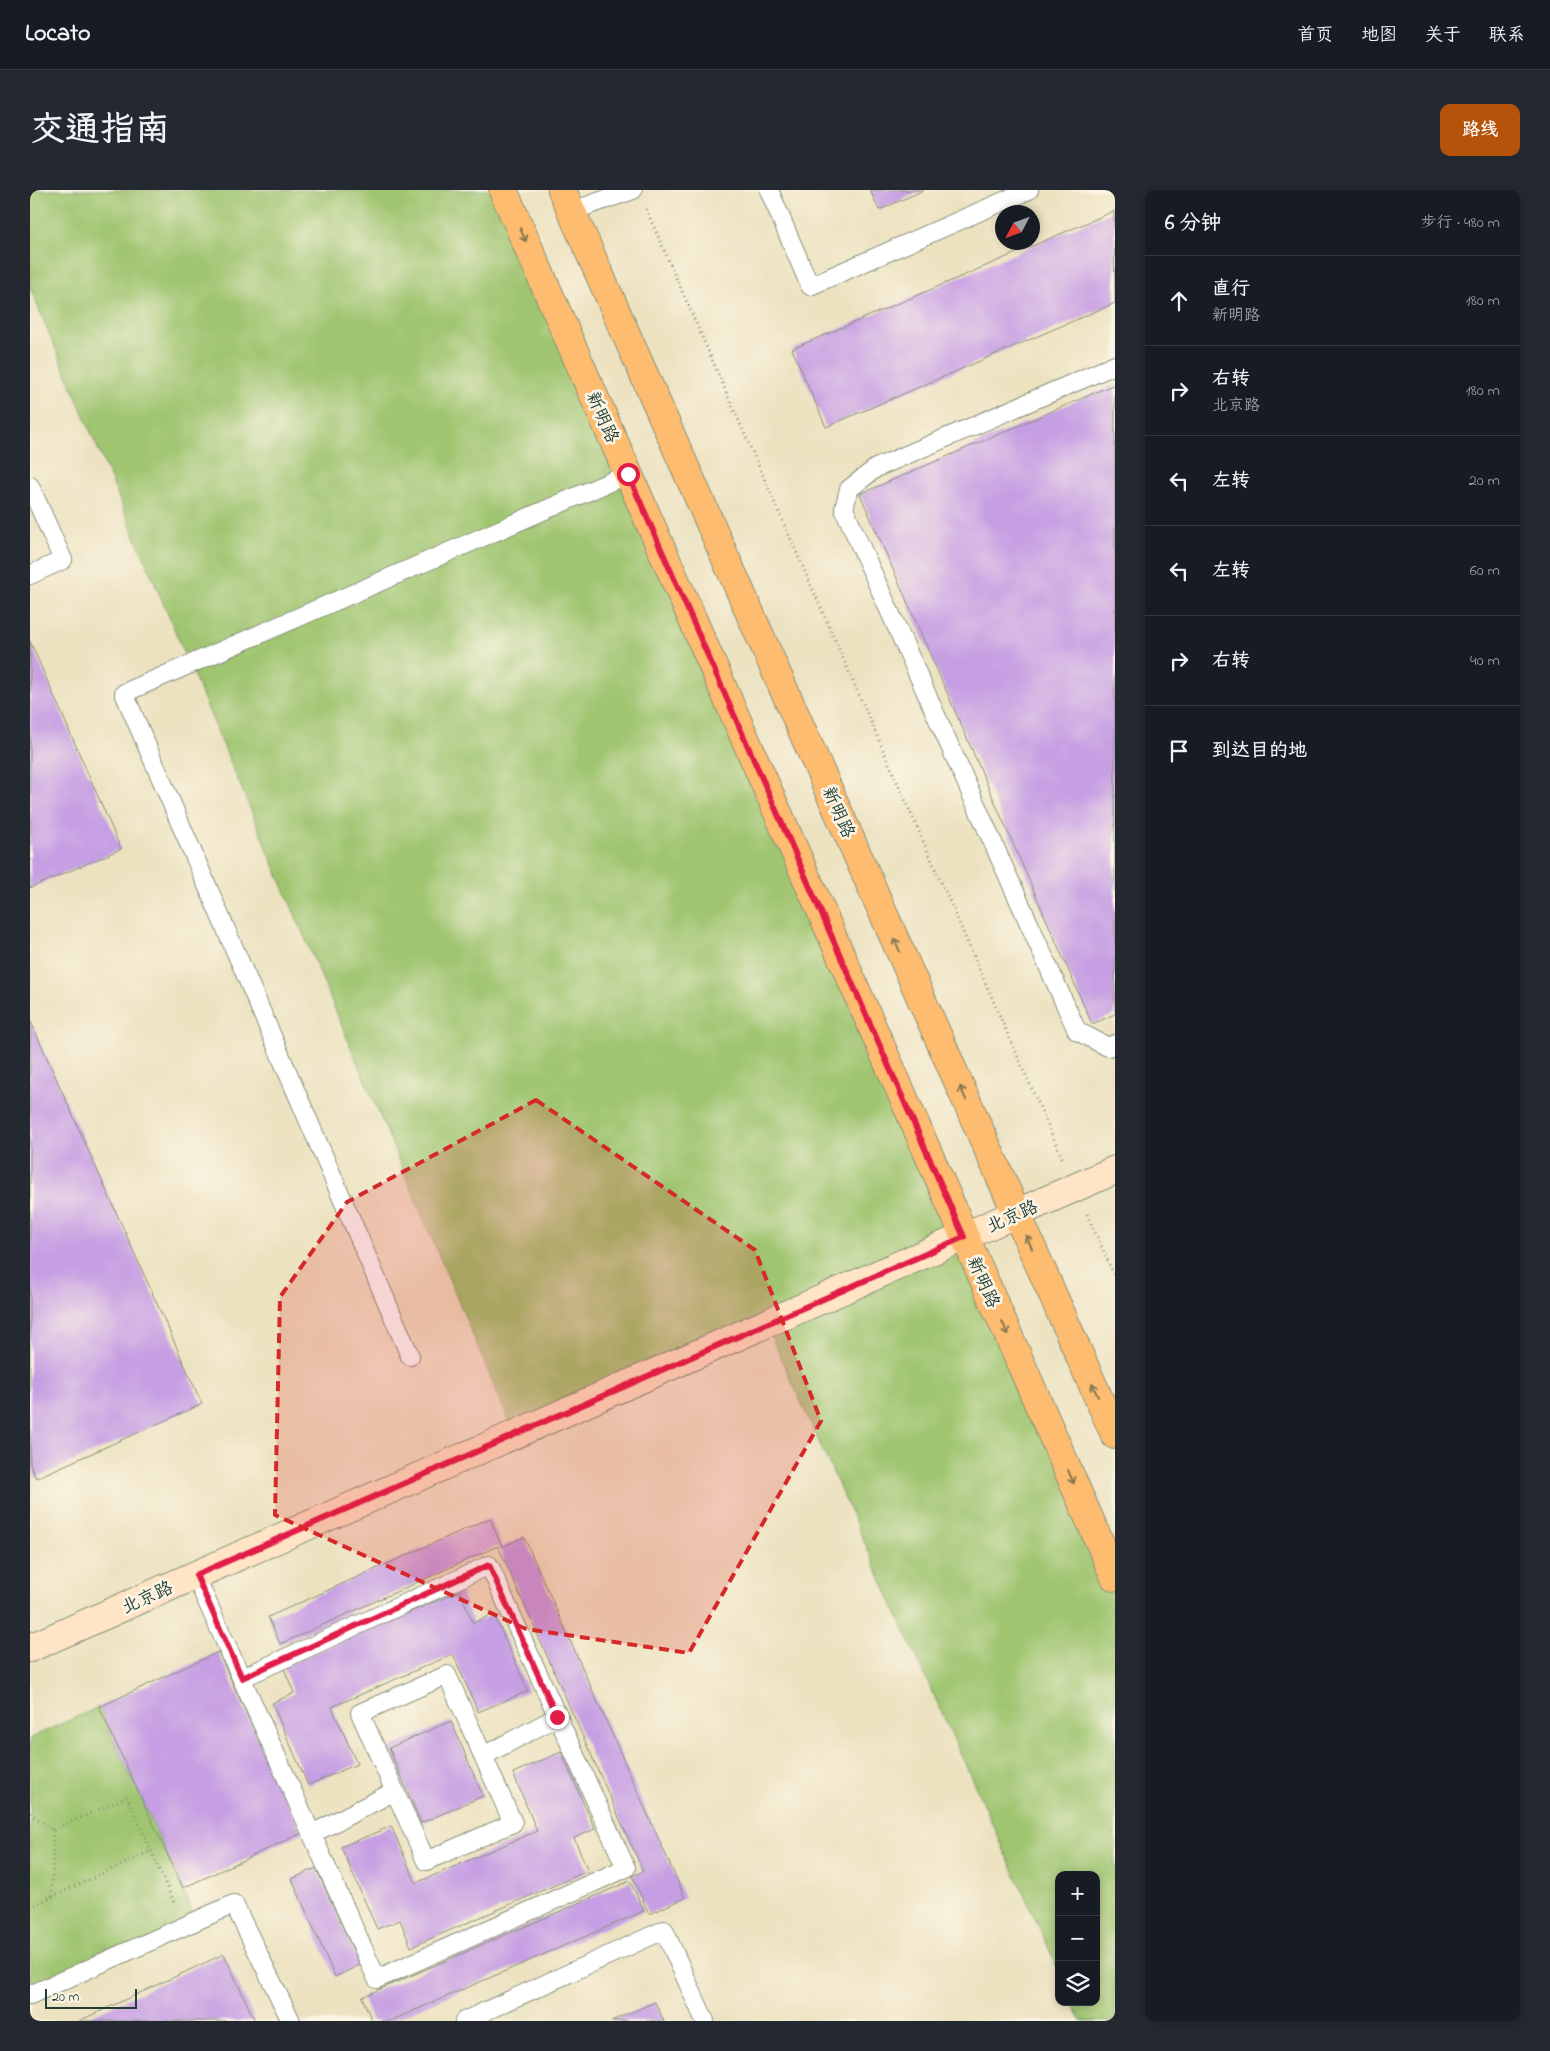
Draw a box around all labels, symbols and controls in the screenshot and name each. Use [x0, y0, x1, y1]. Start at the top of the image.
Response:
text: Locato [25, 17, 91, 52]
text: 首页 [1297, 23, 1333, 49]
text: 地图 [1361, 23, 1397, 49]
text: 关于 [1425, 23, 1461, 49]
text: 联系 [1489, 23, 1525, 49]
button: 路线 [1440, 104, 1520, 156]
text: 交通指南 [30, 106, 170, 157]
north arrow [995, 205, 1040, 250]
text: 6 分钟 [1165, 209, 1222, 239]
text: 步行 · 480 m [1421, 211, 1500, 235]
one-way arrow [518, 227, 528, 242]
text: 直行 [1212, 276, 1250, 303]
icon: ahead [1165, 287, 1193, 315]
text: 180 m [1466, 289, 1500, 313]
text: 新明路 [1212, 304, 1260, 328]
text: 右转 [1212, 366, 1250, 393]
icon: right [1165, 377, 1193, 405]
text: 180 m [1466, 379, 1500, 403]
street label: 新明路 [578, 388, 624, 448]
text: 北京路 [1212, 394, 1260, 418]
route start [617, 463, 640, 486]
icon: left [1165, 467, 1193, 495]
text: 左转 [1212, 468, 1250, 495]
text: 20 m [1469, 469, 1500, 493]
icon: left [1165, 557, 1193, 585]
text: 左转 [1212, 558, 1250, 585]
text: 60 m [1470, 559, 1500, 583]
icon: right [1165, 647, 1193, 675]
text: 右转 [1212, 648, 1250, 675]
text: 40 m [1470, 649, 1500, 673]
icon: arrive [1165, 737, 1193, 765]
text: 到达目的地 [1212, 738, 1307, 765]
street label: 新明路 [814, 783, 860, 843]
one-way arrow [892, 938, 902, 953]
one-way arrow [958, 1086, 968, 1101]
street label: 北京路 [983, 1195, 1043, 1241]
one-way arrow [1024, 1235, 1034, 1250]
street label: 新明路 [959, 1253, 1005, 1313]
one-way arrow [1000, 1320, 1010, 1335]
one-way arrow [1090, 1383, 1100, 1398]
one-way arrow [1066, 1469, 1076, 1484]
street label: 北京路 [118, 1576, 178, 1622]
route end [546, 1706, 569, 1729]
map controls [1055, 1871, 1100, 2006]
button: + [1055, 1871, 1100, 1916]
button: − [1055, 1916, 1100, 1961]
button: layers [1055, 1961, 1100, 2006]
scale bar [45, 1986, 138, 2009]
text: 20 m [52, 1987, 79, 2008]

